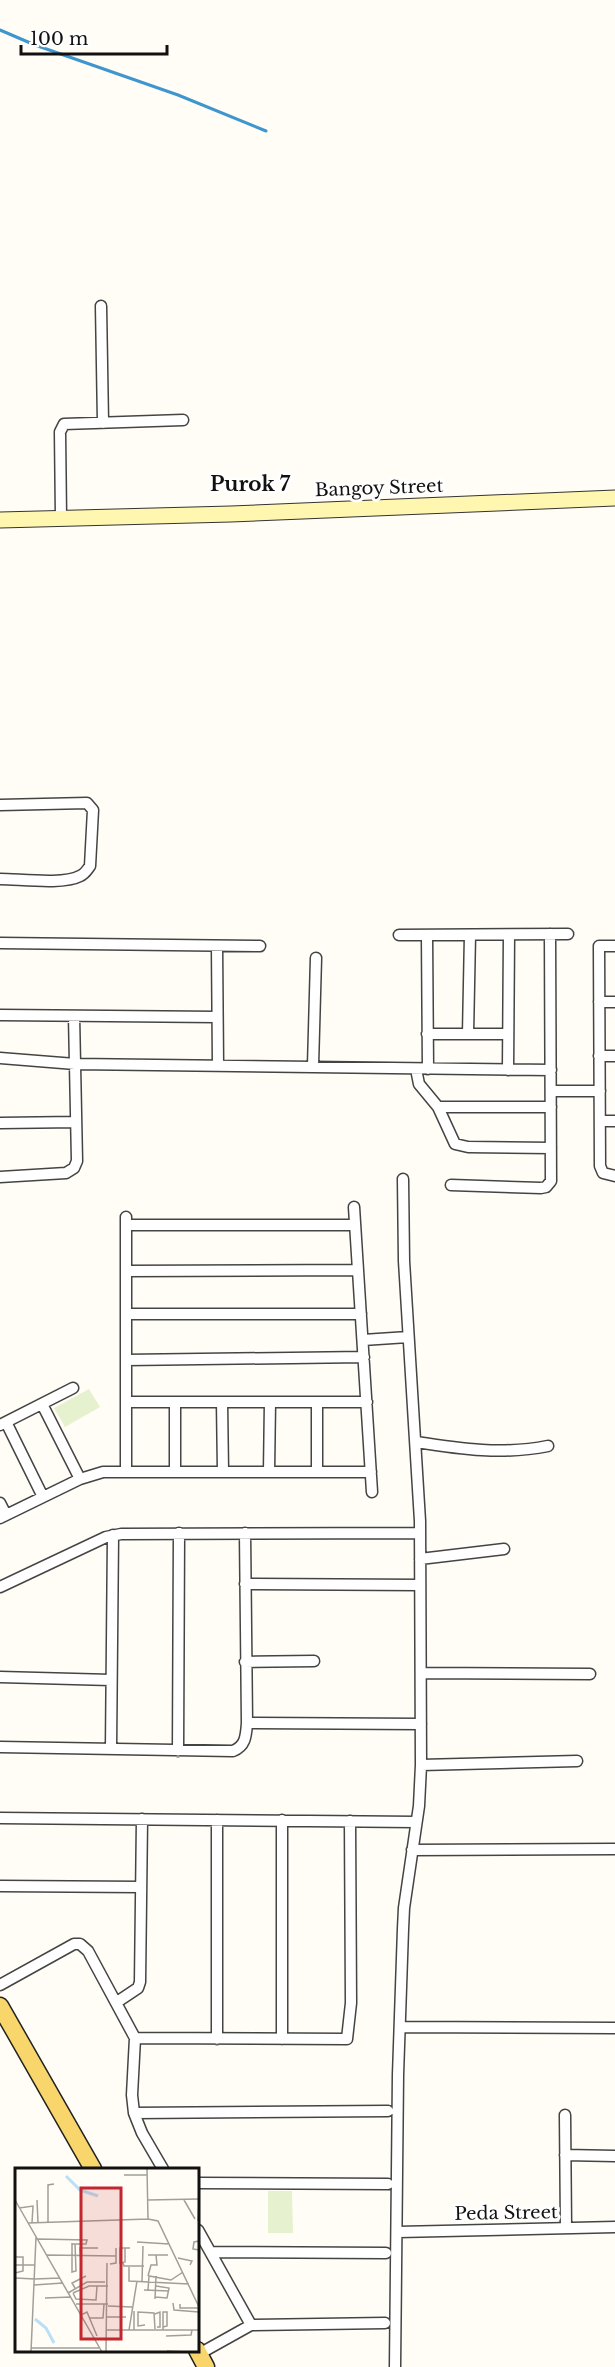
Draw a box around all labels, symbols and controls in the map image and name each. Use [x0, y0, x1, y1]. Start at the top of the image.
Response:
scale bar [21, 18, 166, 56]
text: 100 m [30, 28, 88, 50]
district label: Purok 7 [210, 472, 291, 496]
street label: Bangoy Street [314, 475, 444, 501]
inset map [15, 2168, 200, 2352]
street label: Peda Street [454, 2201, 558, 2225]

